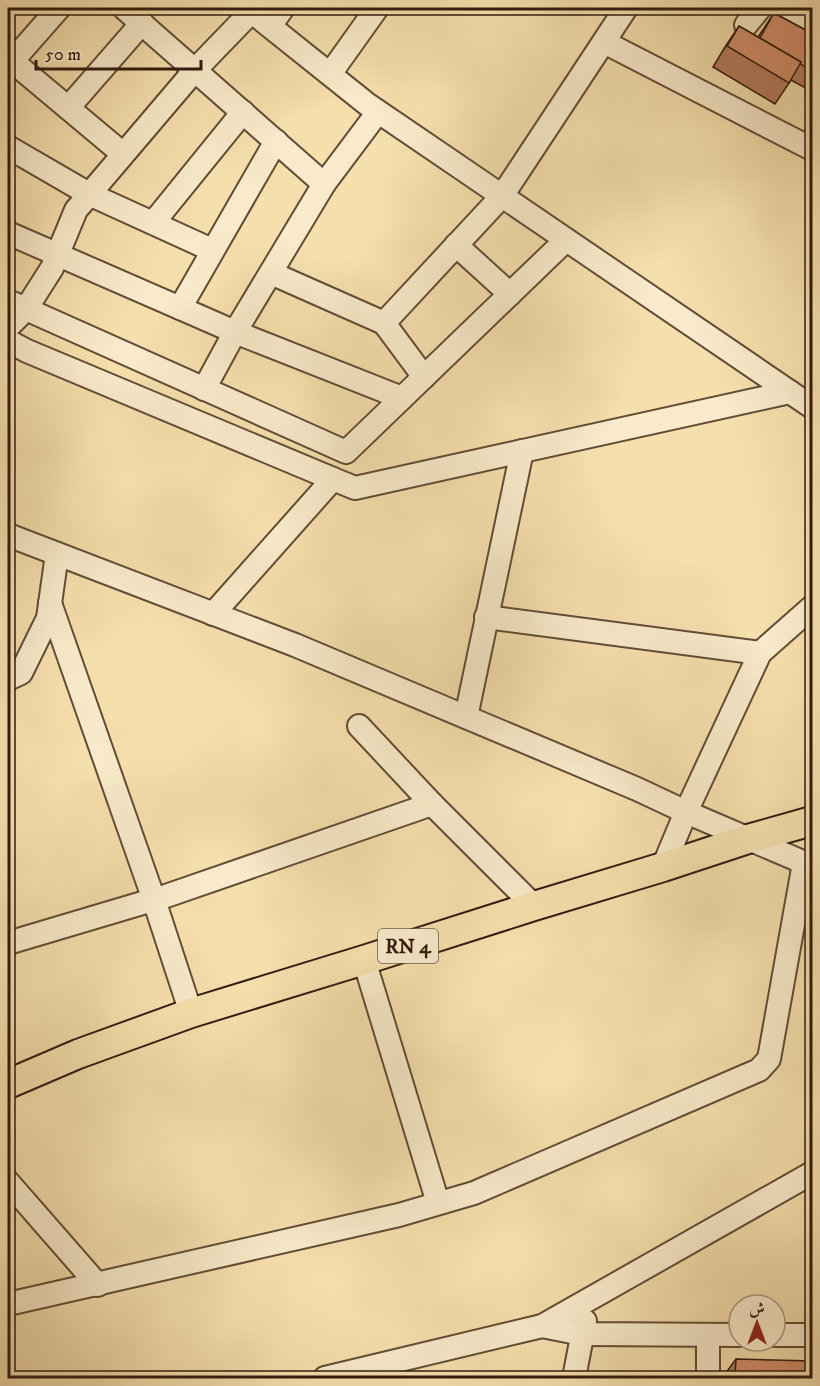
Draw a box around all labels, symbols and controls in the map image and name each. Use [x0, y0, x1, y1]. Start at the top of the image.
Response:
scale bar [36, 33, 201, 71]
text: 50 m [45, 44, 81, 66]
road number: RN 4 [378, 929, 438, 963]
north arrow [727, 1293, 787, 1353]
text: ش [749, 1299, 765, 1319]

